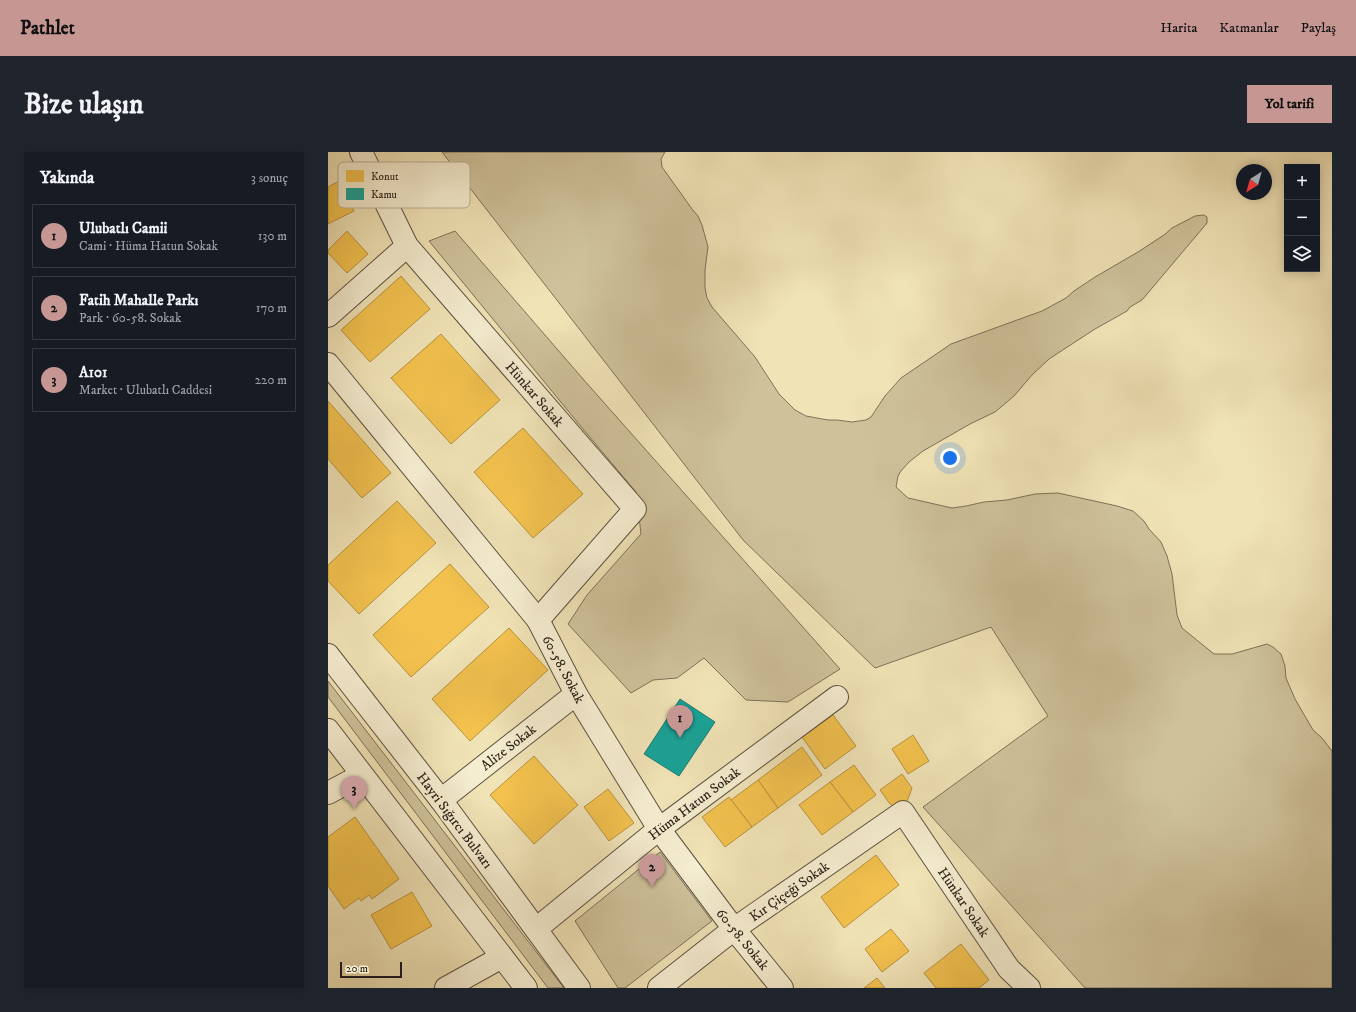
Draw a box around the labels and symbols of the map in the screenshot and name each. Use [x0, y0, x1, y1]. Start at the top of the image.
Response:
legend [338, 162, 470, 208]
north arrow [1236, 164, 1272, 200]
text: Konut [371, 170, 399, 184]
text: Kamu [371, 188, 397, 202]
street label: Hünkar Sokak [501, 358, 568, 431]
your location [940, 448, 960, 468]
street label: 60-58. Sokak [538, 632, 589, 707]
pin: 1 [667, 705, 693, 738]
street label: Alize Sokak [477, 720, 540, 775]
street label: Hüma Hatun Sokak [645, 763, 744, 844]
street label: Hayri Sığırcı Bulvarı [412, 769, 497, 873]
pin: 3 [341, 776, 367, 809]
pin: 2 [639, 854, 665, 887]
street label: Kır Çiçeği Sokak [746, 858, 833, 926]
street label: Hünkar Sokak [933, 864, 993, 941]
street label: 60-58. Sokak [712, 905, 773, 974]
scale bar [340, 960, 402, 979]

